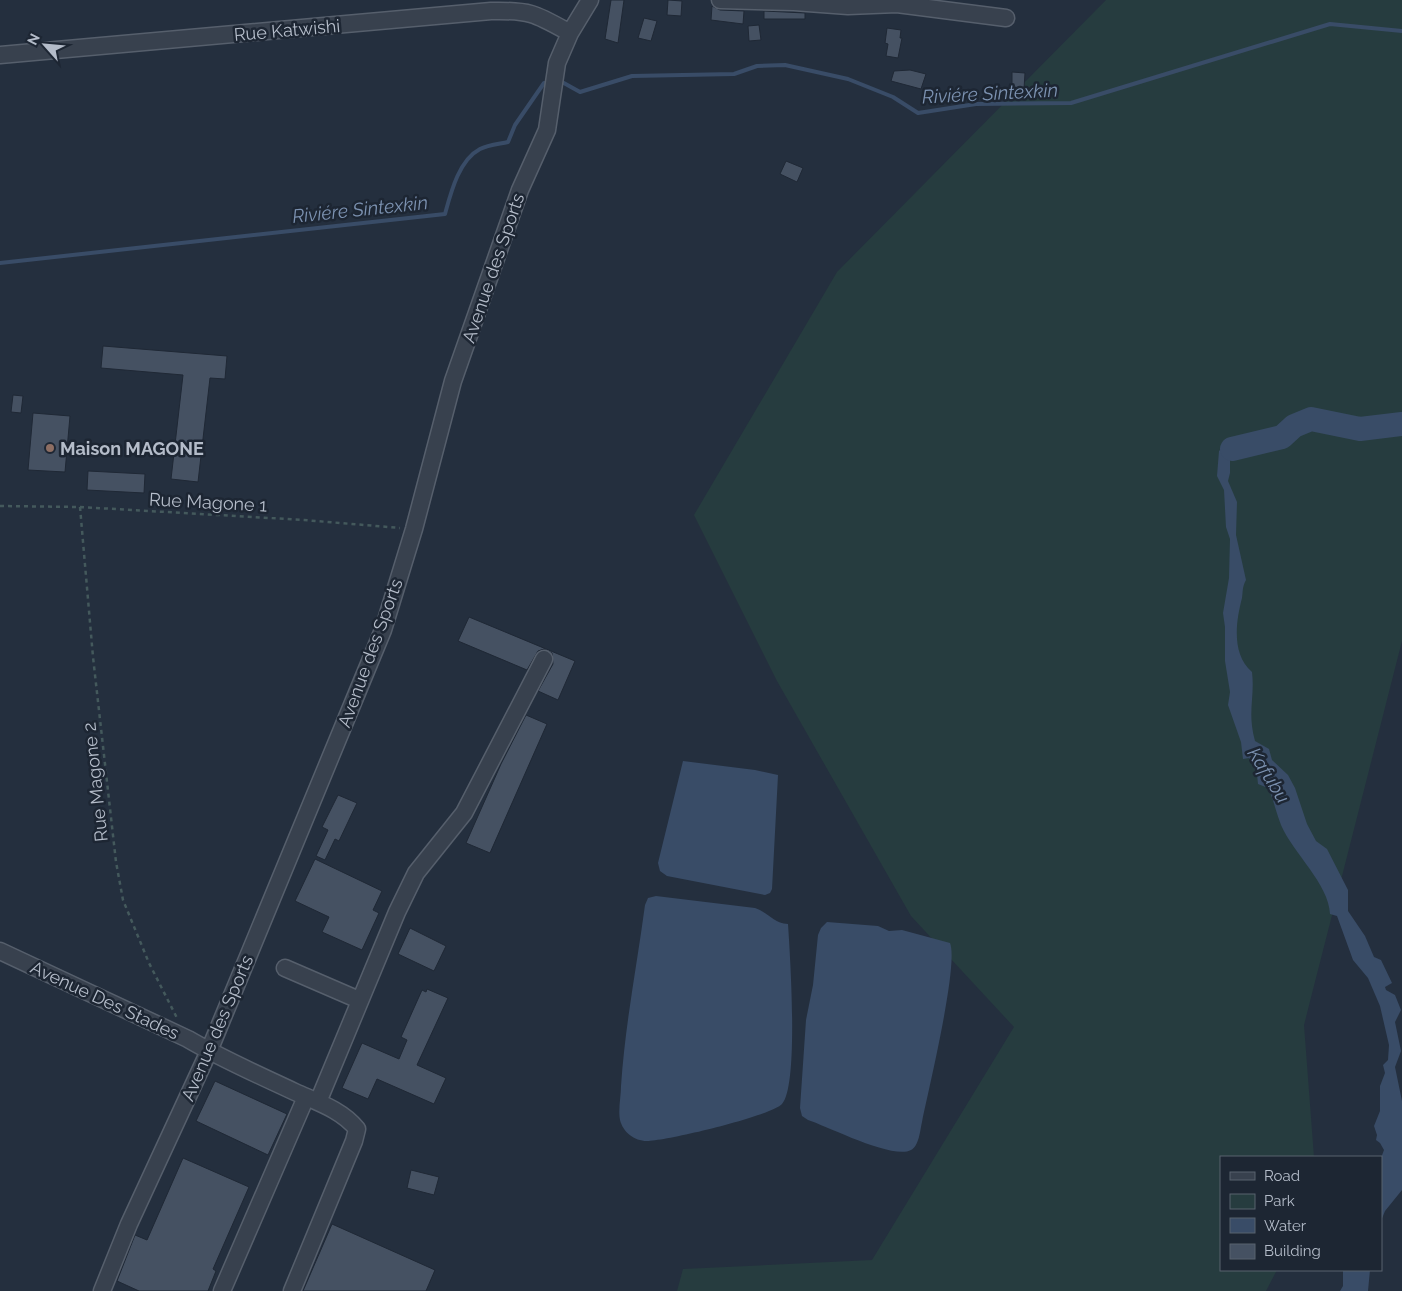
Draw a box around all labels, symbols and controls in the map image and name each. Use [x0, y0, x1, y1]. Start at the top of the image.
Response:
street label: Rue Katwishi [233, 15, 341, 45]
north arrow [20, 20, 70, 70]
text: N [24, 31, 43, 47]
water label: Riviére Sintexkin [921, 78, 1059, 108]
street label: Avenue des Sports [458, 190, 529, 345]
water label: Riviére Sintexkin [291, 191, 429, 227]
place label: Maison MAGONE [60, 438, 204, 459]
marker: Maison MAGONE [44, 442, 56, 454]
street label: Rue Magone 1 [148, 488, 268, 516]
street label: Avenue des Sports [333, 576, 407, 730]
street label: Rue Magone 2 [78, 721, 112, 843]
water label: Kafubu [1243, 743, 1295, 807]
street label: Avenue des Sports [177, 952, 257, 1104]
street label: Avenue Des Stades [27, 956, 183, 1044]
legend [1220, 1156, 1382, 1271]
text: Road [1264, 1167, 1300, 1185]
text: Park [1264, 1192, 1295, 1210]
text: Water [1264, 1217, 1307, 1235]
text: Building [1264, 1242, 1321, 1260]

